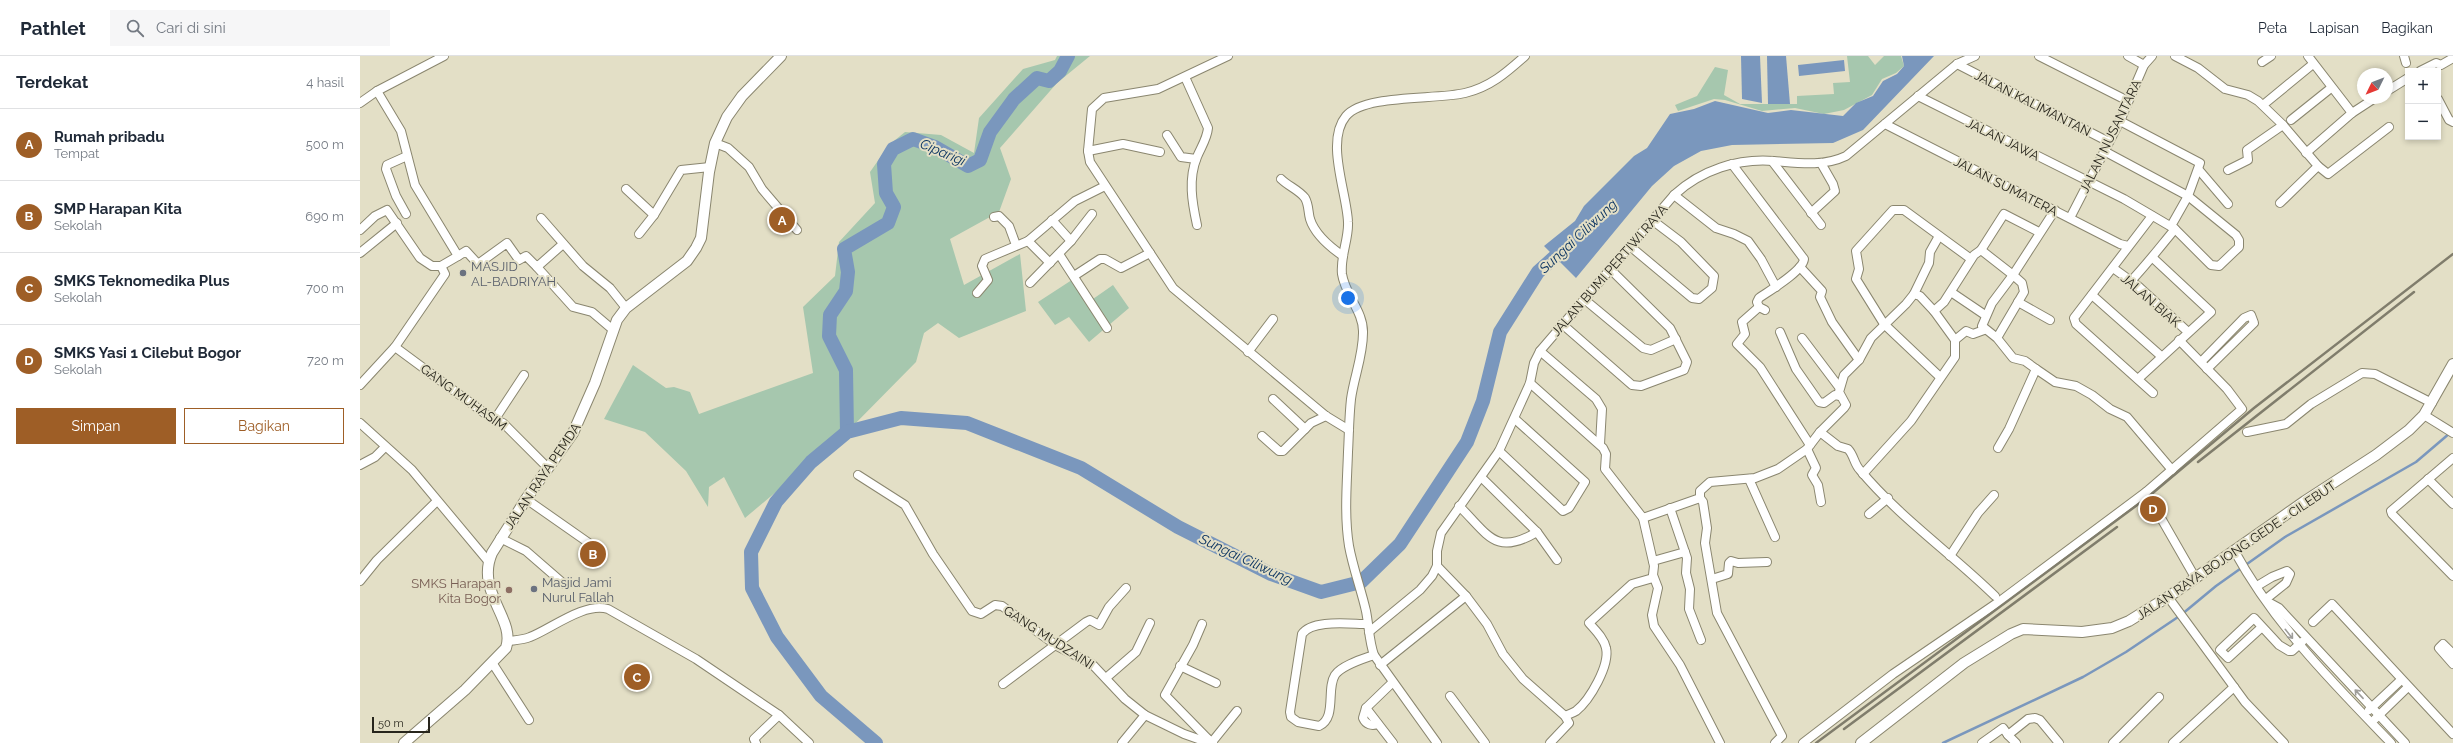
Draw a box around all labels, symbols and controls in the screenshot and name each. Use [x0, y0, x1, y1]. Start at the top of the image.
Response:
search box [110, 10, 390, 46]
text: Pathlet [20, 17, 86, 39]
icon: search [124, 17, 146, 39]
text: Cari di sini [156, 19, 226, 37]
text: Peta [2258, 20, 2287, 36]
text: Lapisan [2309, 20, 2359, 36]
text: Bagikan [2381, 20, 2433, 36]
street label: JALAN KALIMANTAN [1972, 68, 2093, 139]
north arrow [2357, 68, 2393, 104]
map controls [2405, 68, 2441, 140]
button: + [2405, 68, 2441, 104]
text: Terdekat [16, 72, 88, 92]
text: 4 hasil [306, 75, 344, 90]
street label: JALAN NUSANTARA [2077, 77, 2144, 195]
button: − [2405, 104, 2441, 140]
street label: JALAN JAWA [1964, 115, 2042, 164]
text: Rumah pribadu [54, 128, 165, 146]
water label: Ciparigi [918, 135, 969, 169]
text: A [25, 137, 33, 152]
text: 500 m [306, 137, 344, 152]
text: Tempat [54, 146, 99, 161]
street label: JALAN SUMATERA [1951, 154, 2060, 219]
water label: Sungai Ciliwung [1535, 196, 1620, 277]
text: SMP Harapan Kita [54, 200, 182, 218]
street label: JALAN BUMI PERTIWI RAYA [1548, 201, 1671, 339]
pin: A [769, 205, 795, 235]
text: B [25, 209, 33, 224]
text: 690 m [305, 209, 344, 224]
text: Sekolah [54, 218, 102, 233]
place label: MASJID AL-BADRIYAH [471, 259, 556, 289]
marker: MASJID AL-BADRIYAH [458, 268, 468, 278]
street label: JALAN BIAK [2118, 271, 2184, 331]
text: SMKS Teknomedika Plus [54, 272, 230, 290]
text: C [25, 281, 33, 296]
text: 700 m [306, 281, 344, 296]
your location [1338, 288, 1358, 308]
text: Sekolah [54, 290, 102, 305]
text: SMKS Yasi 1 Cilebut Bogor [54, 344, 241, 362]
text: D [24, 353, 34, 368]
text: 720 m [307, 353, 344, 368]
street label: GANG MUHASIM [418, 361, 510, 434]
text: Sekolah [54, 362, 102, 377]
button: Simpan [16, 408, 176, 444]
button: Bagikan [184, 408, 344, 444]
street label: JALAN RAYA PEMDA [501, 420, 584, 532]
street label: JALAN RAYA BOJONG GEDE - CILEBUT [2133, 477, 2339, 623]
pin: D [2140, 494, 2166, 524]
water label: Sungai Ciliwung [1196, 530, 1295, 588]
pin: B [580, 539, 606, 569]
place label: Masjid Jami Nurul Fallah [542, 575, 614, 605]
place label: SMKS Harapan Kita Bogor [411, 576, 501, 606]
marker: Masjid Jami Nurul Fallah [529, 584, 539, 594]
marker: SMKS Harapan Kita Bogor [504, 585, 514, 595]
street label: GANG MUDZAINI [1001, 603, 1097, 672]
one-way arrow [2284, 629, 2293, 639]
pin: C [624, 662, 650, 692]
one-way arrow [2354, 689, 2364, 699]
scale bar [372, 715, 430, 734]
text: 50 m [378, 717, 404, 730]

